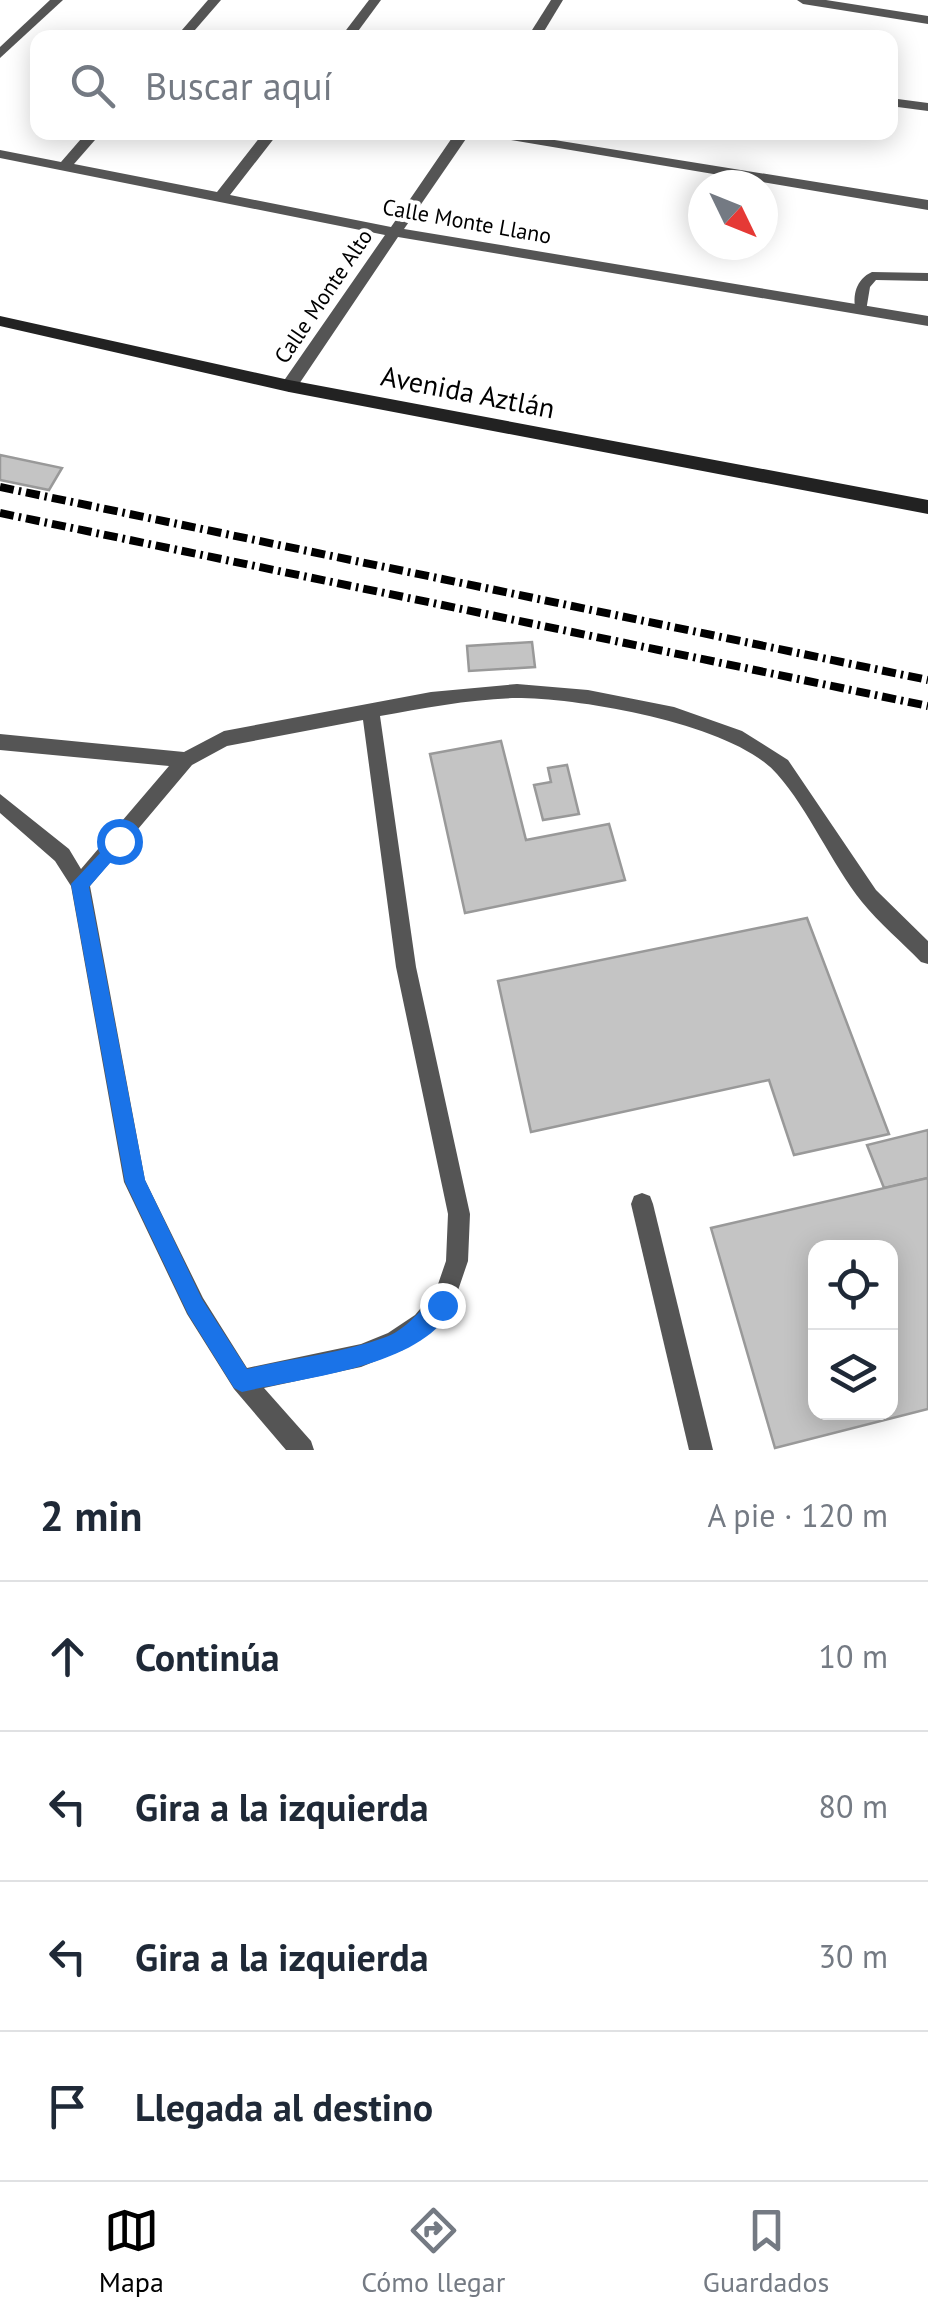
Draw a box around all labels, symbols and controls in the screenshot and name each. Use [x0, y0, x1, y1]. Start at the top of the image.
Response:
search box [30, 30, 898, 140]
icon: search [65, 58, 120, 113]
text: Buscar aquí [145, 61, 333, 110]
north arrow [688, 170, 778, 260]
street label: Calle Monte Llano [380, 192, 554, 250]
street label: Calle Monte Alto [268, 223, 378, 369]
street label: Avenida Aztlán [378, 357, 558, 426]
route start [97, 819, 143, 865]
map controls [808, 1240, 898, 1420]
button: locate [808, 1240, 898, 1330]
route end [420, 1283, 466, 1329]
button: layers [808, 1330, 898, 1420]
text: 2 min [40, 1488, 142, 1543]
text: A pie · 120 m [707, 1494, 888, 1536]
icon: ahead [40, 1629, 95, 1684]
text: Continúa [135, 1632, 279, 1681]
text: 10 m [819, 1635, 888, 1677]
icon: left [40, 1779, 95, 1834]
text: Gira a la izquierda [135, 1782, 429, 1831]
text: 80 m [819, 1785, 888, 1827]
icon: left [40, 1929, 95, 1984]
text: Gira a la izquierda [135, 1932, 429, 1981]
text: 30 m [819, 1935, 888, 1977]
icon: arrive [40, 2079, 95, 2134]
text: Llegada al destino [135, 2082, 433, 2131]
tab: Mapa [99, 2203, 164, 2300]
tab: Cómo llegar [361, 2203, 505, 2300]
tab: Guardados [703, 2203, 829, 2300]

